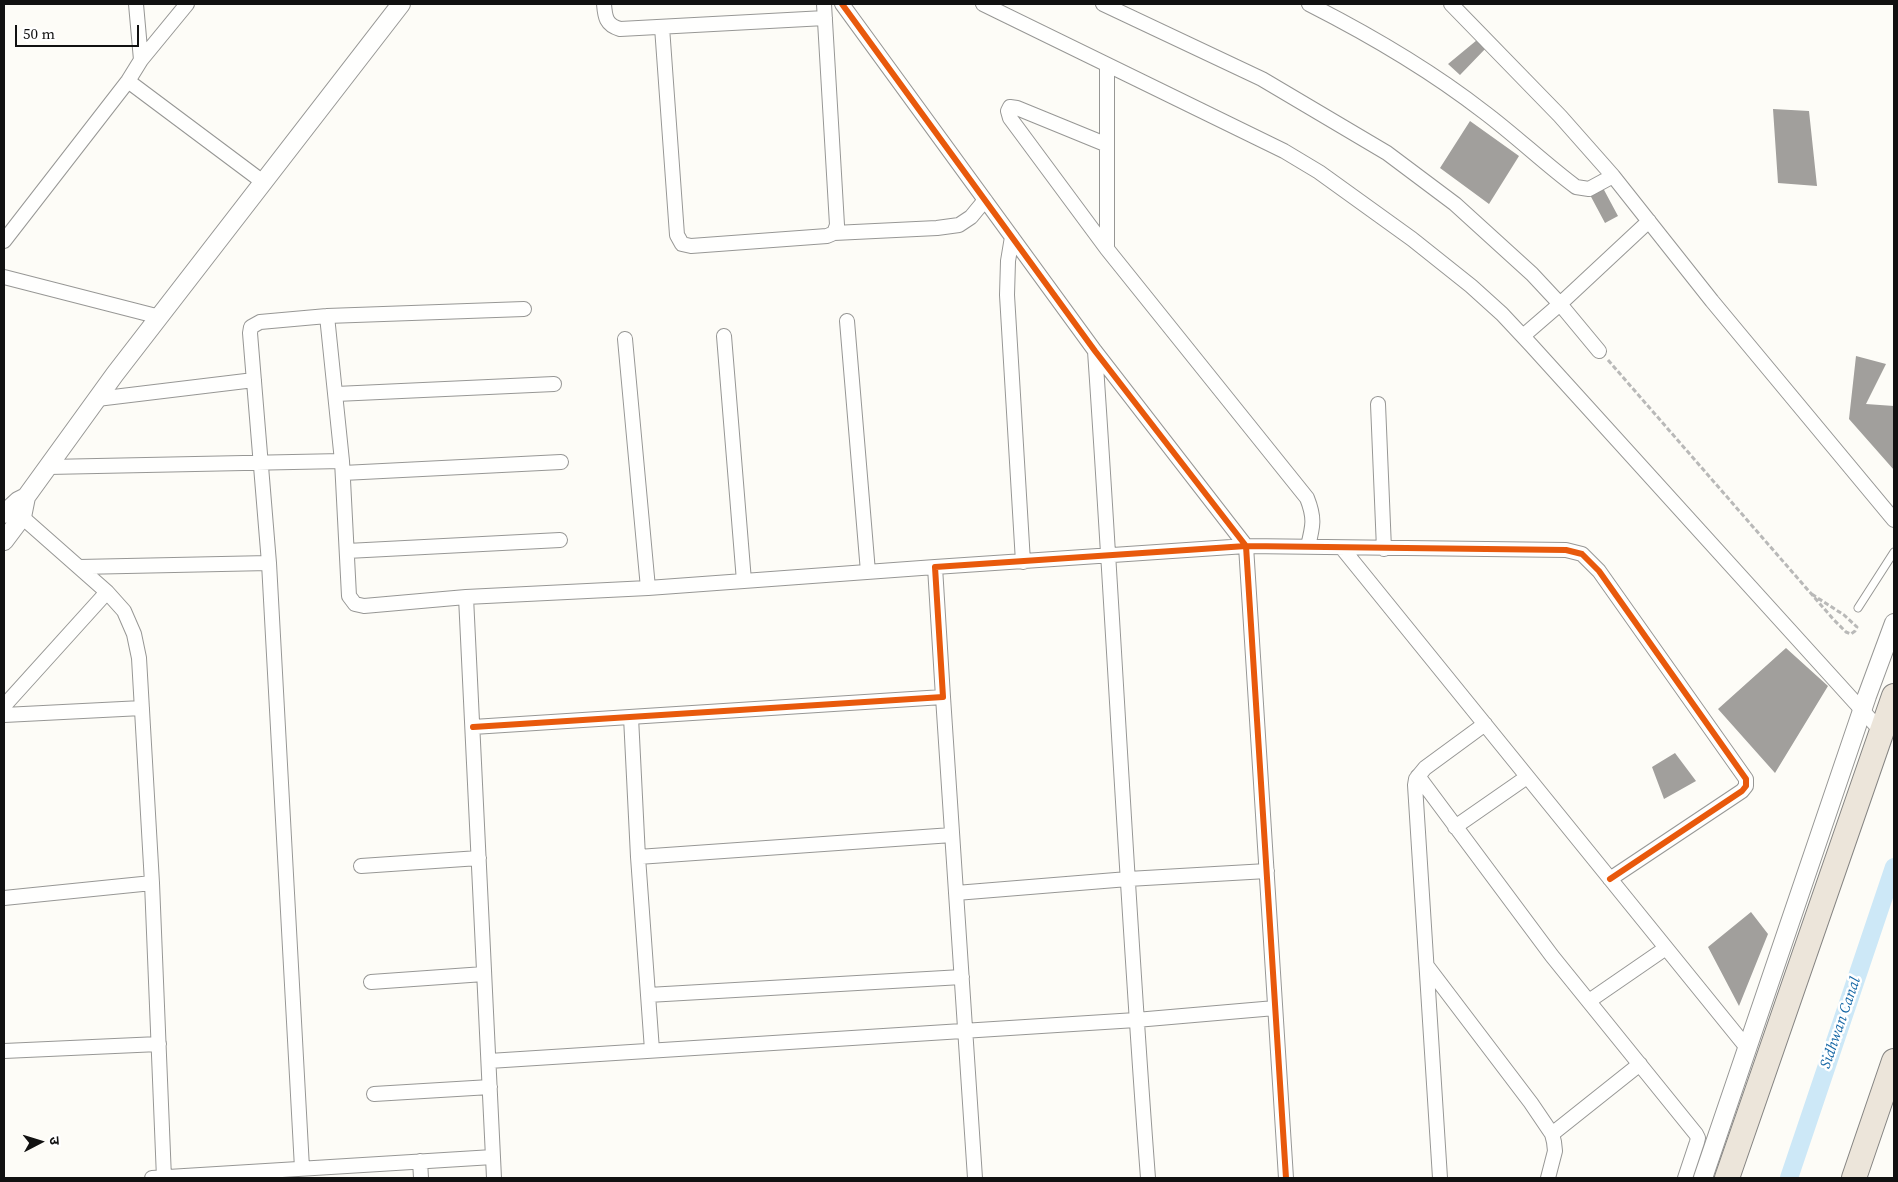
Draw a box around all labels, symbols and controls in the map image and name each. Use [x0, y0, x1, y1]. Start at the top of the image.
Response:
scale bar [18, 15, 141, 47]
text: 50 m [23, 23, 55, 44]
water label: Sidhwan Canal [1817, 975, 1865, 1071]
north arrow [15, 1117, 65, 1167]
text: उ [45, 1136, 65, 1146]

